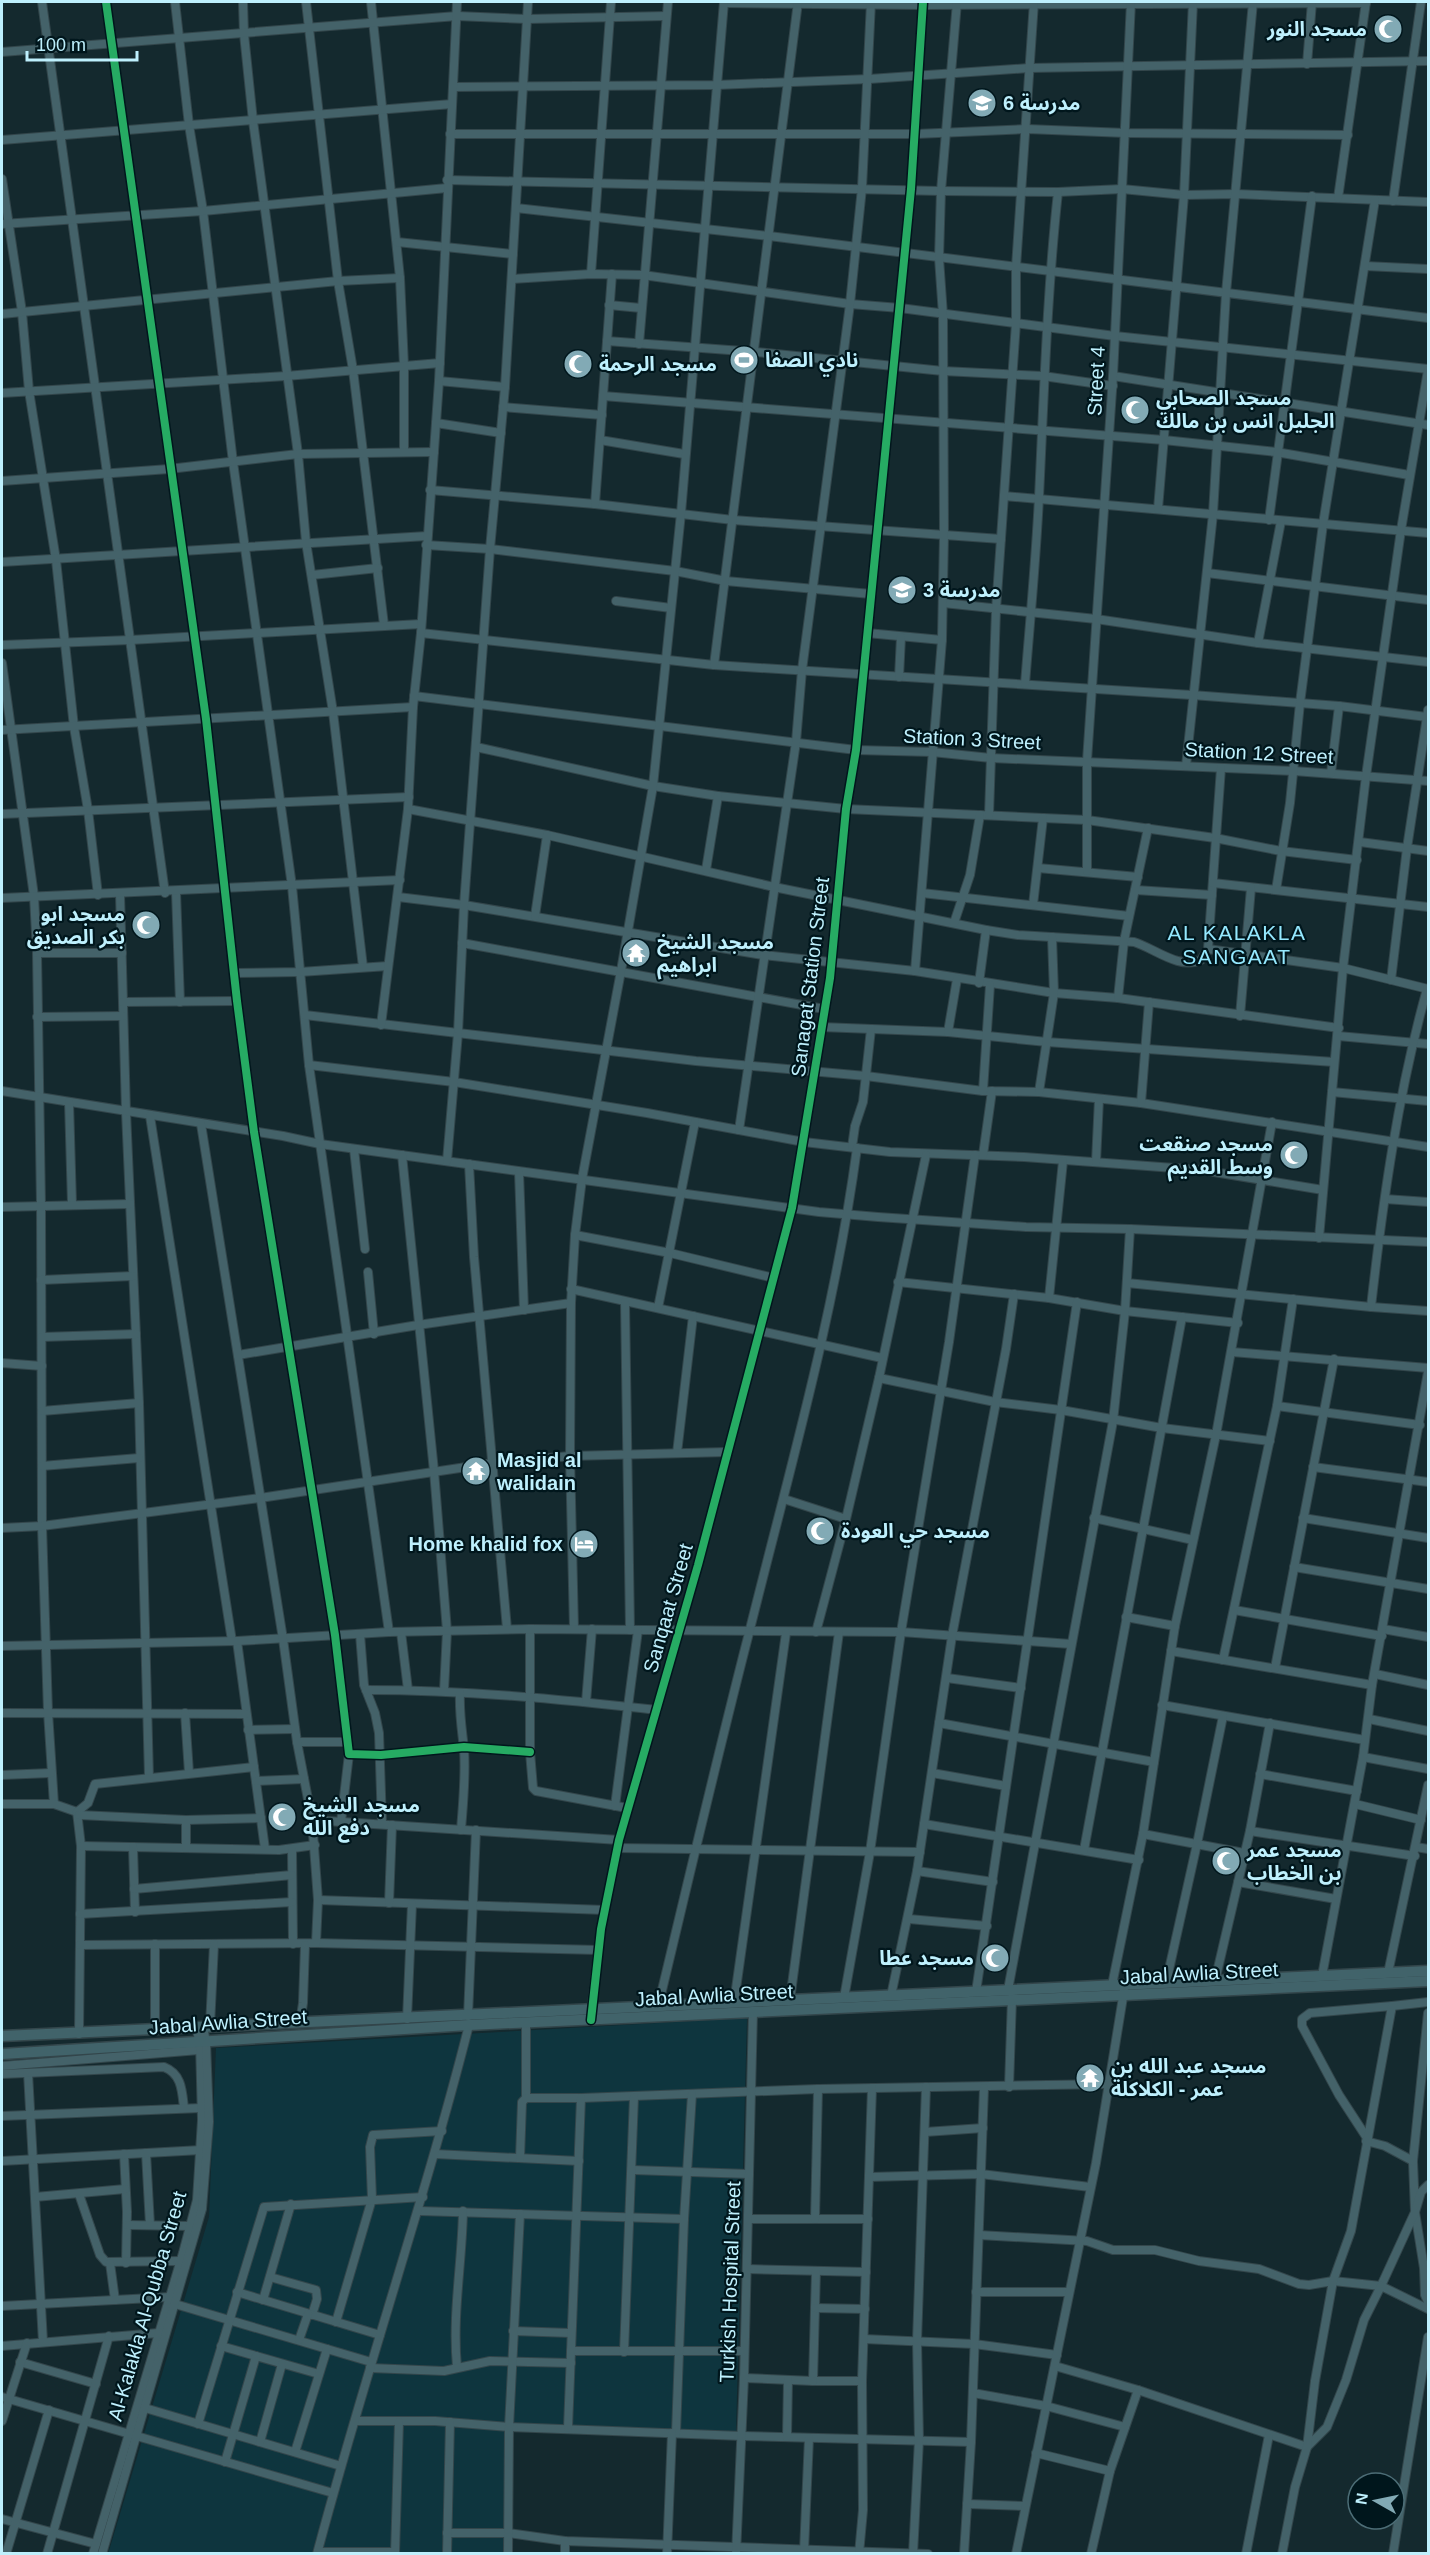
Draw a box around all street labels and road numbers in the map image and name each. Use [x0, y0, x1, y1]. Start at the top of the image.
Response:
street label: Street 4 [1083, 345, 1109, 417]
street label: Station 3 Street [903, 724, 1042, 754]
street label: Station 12 Street [1184, 738, 1334, 768]
street label: Sanagat Station Street [787, 875, 833, 1078]
street label: Sanqaat Street [639, 1540, 697, 1675]
street label: Jabal Awlia Street [1119, 1958, 1279, 1988]
street label: Jabal Awlia Street [634, 1980, 794, 2010]
street label: Jabal Awlia Street [148, 2005, 308, 2039]
street label: Turkish Hospital Street [715, 2180, 745, 2383]
street label: Al-Kalakla Al-Qubba Street [104, 2188, 190, 2423]

